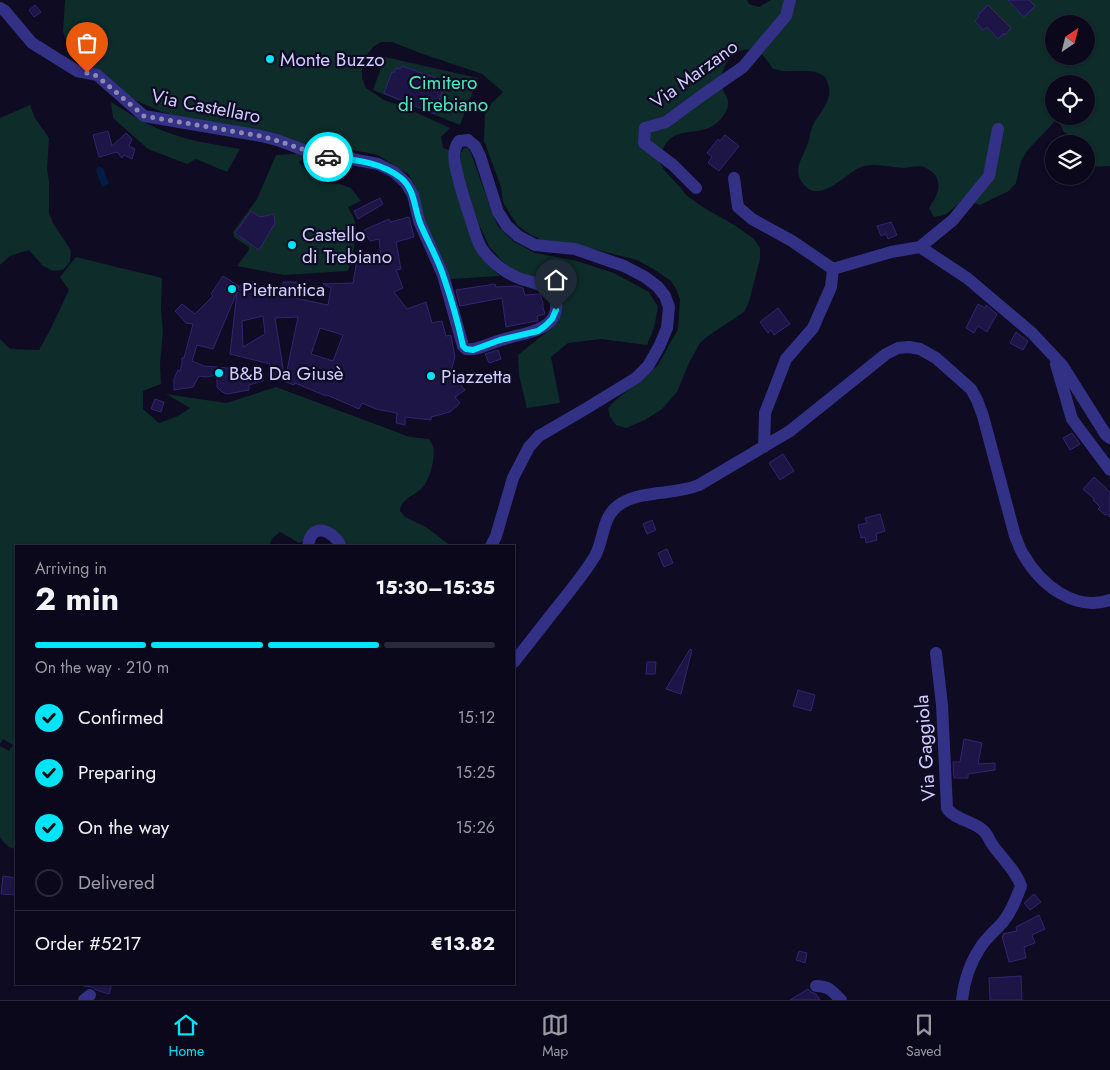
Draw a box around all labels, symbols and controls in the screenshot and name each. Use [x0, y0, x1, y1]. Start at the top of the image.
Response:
north arrow [1045, 15, 1095, 65]
map controls [1045, 15, 1095, 185]
pin [66, 22, 108, 73]
icon: bag [73, 29, 101, 57]
street label: Via Marzano [645, 33, 743, 115]
place label: Monte Buzzo [280, 46, 385, 73]
marker: Monte Buzzo [264, 53, 276, 65]
park label: Cimitero di Trebiano [398, 69, 488, 118]
button: locate [1045, 75, 1095, 125]
street label: Via Castellaro [149, 82, 263, 130]
courier [303, 132, 353, 182]
button: layers [1045, 135, 1095, 185]
icon: car [314, 143, 342, 171]
place label: Castello di Trebiano [302, 221, 392, 270]
marker: Castello di Trebiano [286, 239, 298, 251]
pin [535, 259, 577, 310]
icon: home [542, 266, 570, 294]
place label: Pietrantica [242, 276, 325, 303]
marker: Pietrantica [226, 283, 238, 295]
place label: B&B Da Giusè [229, 360, 344, 387]
place label: Piazzetta [441, 363, 511, 390]
marker: B&B Da Giusè [213, 367, 225, 379]
marker: Piazzetta [425, 370, 437, 382]
text: Arriving in [35, 557, 107, 580]
text: 15:30–15:35 [376, 574, 495, 601]
text: 2 min [35, 576, 119, 622]
text: On the way · 210 m [35, 656, 169, 679]
street label: Via Gaggiola [908, 694, 942, 802]
icon: check [35, 704, 63, 732]
text: Confirmed [78, 704, 164, 731]
text: 15:12 [458, 706, 495, 729]
icon: check [35, 759, 63, 787]
text: Preparing [78, 759, 156, 786]
text: 15:25 [456, 761, 495, 784]
icon: check [35, 814, 63, 842]
text: On the way [78, 814, 169, 841]
text: 15:26 [456, 816, 495, 839]
text: Delivered [78, 869, 155, 896]
text: Order #5217 [35, 930, 141, 957]
text: €13.82 [431, 930, 495, 957]
tab: Home [168, 1011, 204, 1061]
tab: Map [541, 1011, 569, 1061]
tab: Saved [906, 1011, 942, 1061]

